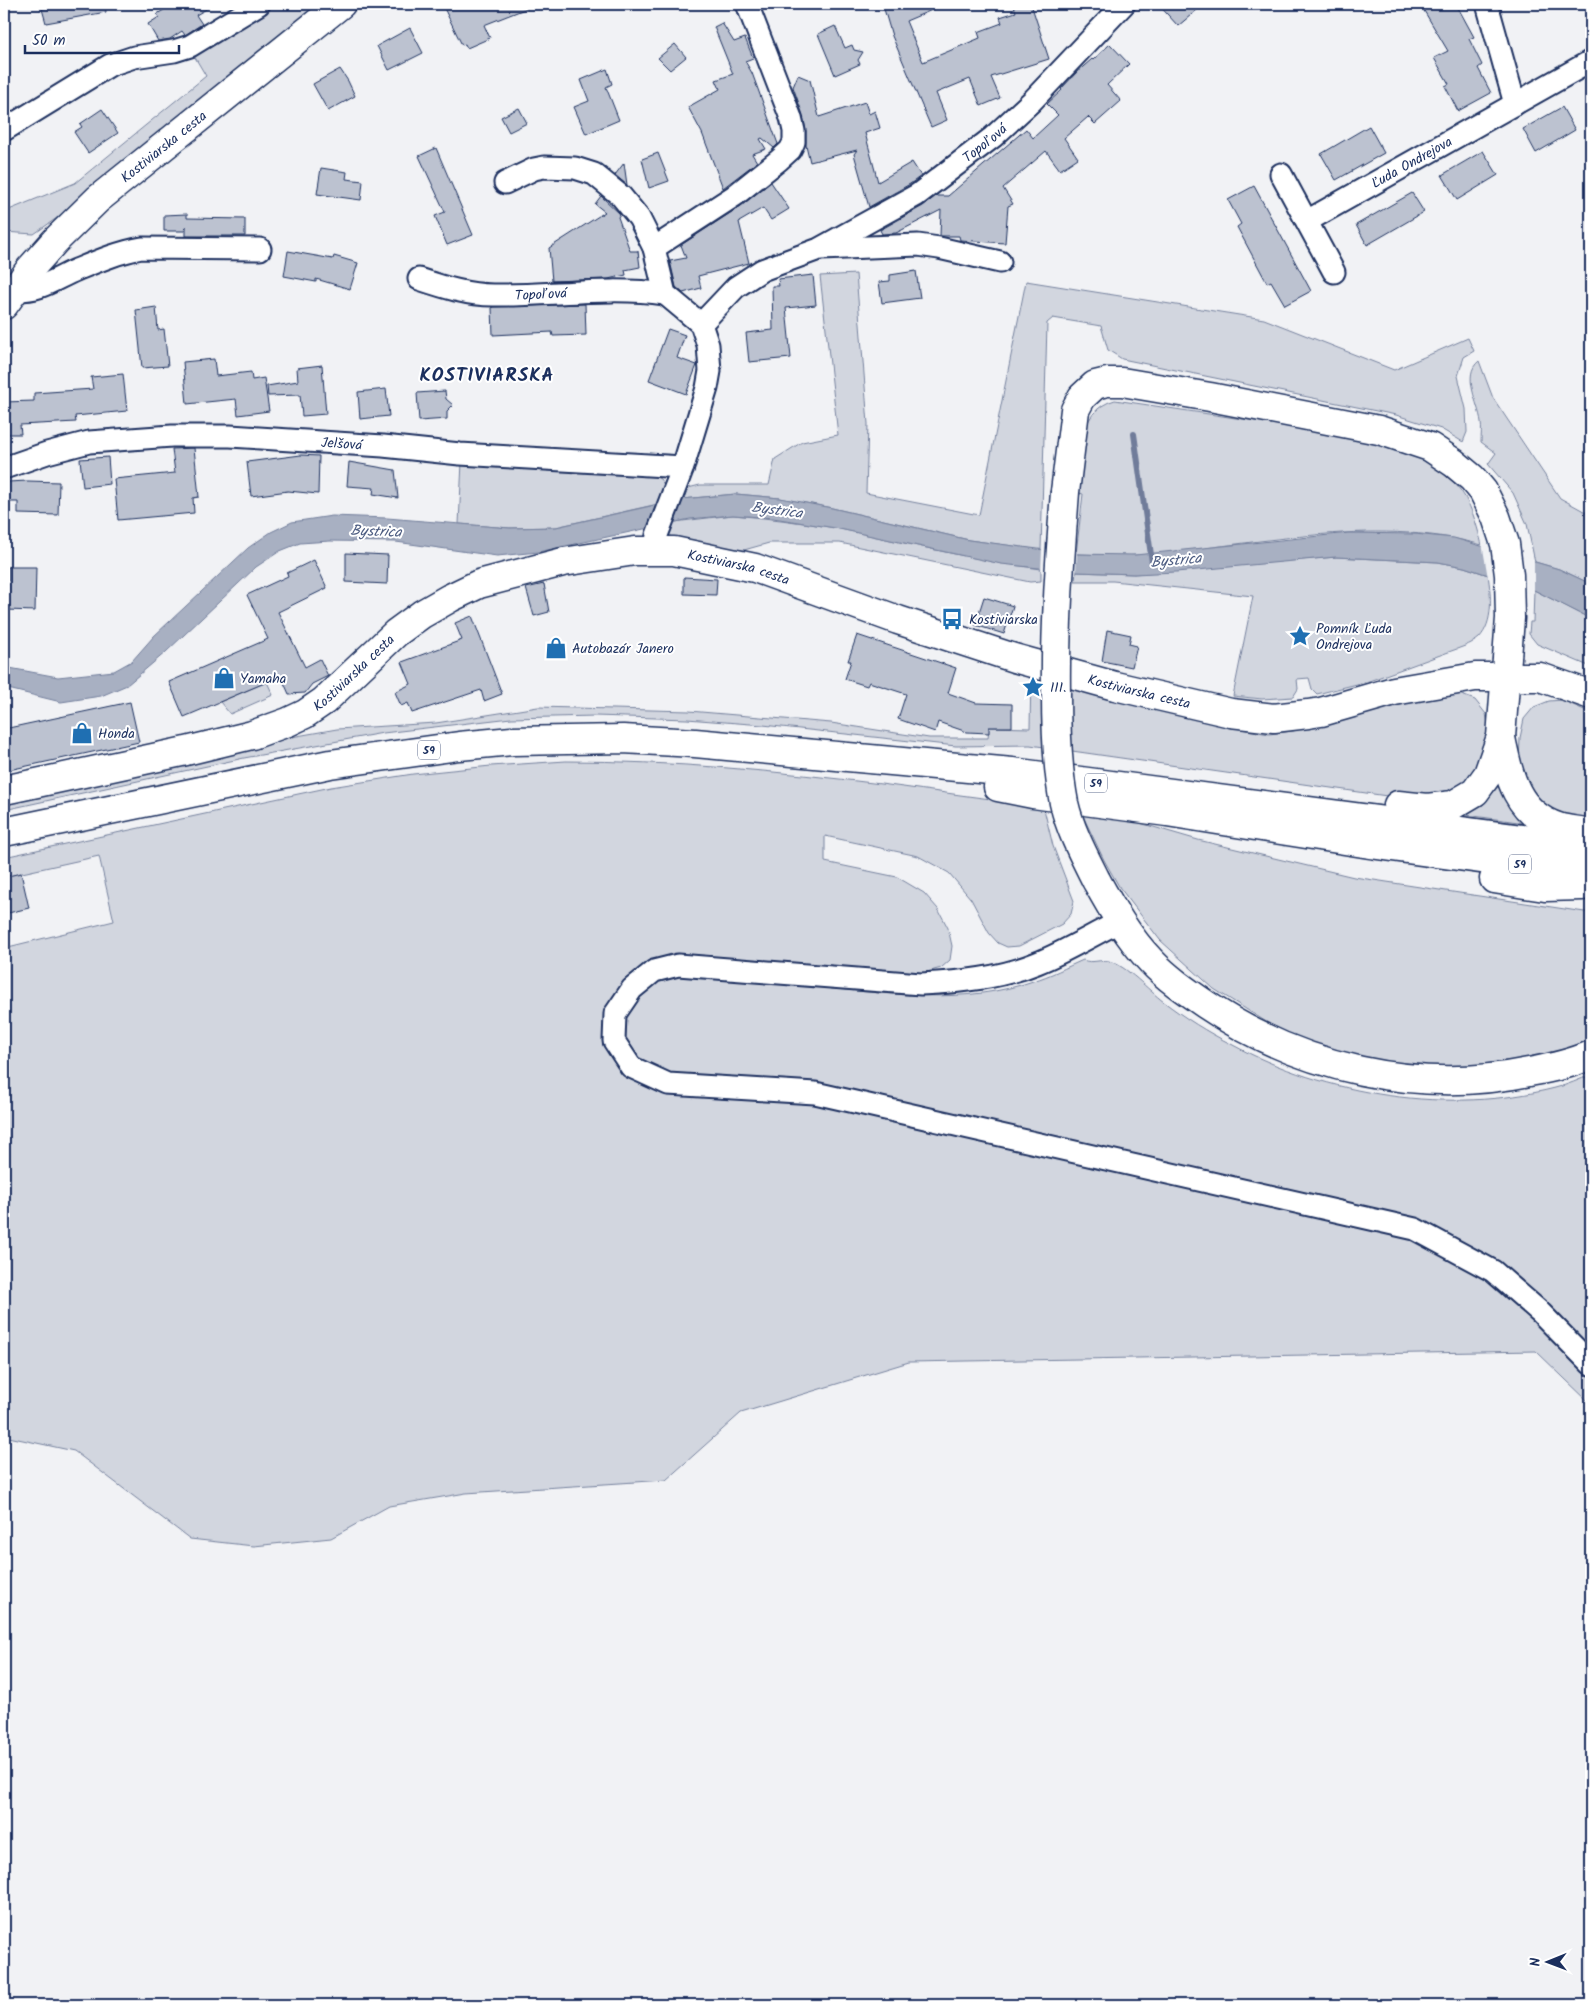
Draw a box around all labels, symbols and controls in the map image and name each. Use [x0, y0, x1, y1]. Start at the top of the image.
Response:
scale bar [25, 22, 179, 54]
text: 50 m [32, 29, 66, 53]
street label: Kostiviarska cesta [116, 106, 212, 189]
street label: Topoľová [958, 118, 1014, 169]
street label: Ľuda Ondrejova [1367, 131, 1457, 195]
street label: Topoľová [515, 282, 569, 307]
district label: KOSTIVIARSKA [419, 361, 555, 391]
street label: Jelšová [320, 432, 364, 457]
water label: Bystrica [750, 496, 805, 526]
water label: Bystrica [350, 519, 403, 545]
street label: Kostiviarska cesta [685, 544, 793, 592]
water label: Bystrica [1150, 547, 1204, 575]
bus stop icon: Kostiviarska [939, 606, 965, 632]
place label: Kostiviarska [969, 609, 1038, 631]
place label: Pomník Ľuda Ondrejova [1316, 618, 1392, 656]
place icon: Pomník Ľuda Ondrejova [1287, 623, 1313, 649]
street label: Kostiviarska cesta [309, 630, 400, 718]
shop icon: Autobazár Janero [543, 635, 569, 661]
place label: Autobazár Janero [572, 638, 674, 660]
shop icon: Yamaha [211, 665, 237, 691]
place label: Yamaha [240, 668, 286, 690]
street label: Kostiviarska cesta [1085, 669, 1193, 715]
place icon: III. [1020, 674, 1046, 700]
place label: III. [1050, 677, 1066, 699]
shop icon: Honda [69, 720, 95, 746]
place label: Honda [98, 723, 135, 745]
road number: 59 [418, 740, 440, 760]
road number: 59 [1085, 774, 1107, 792]
road number: 59 [1509, 854, 1531, 874]
north arrow [1522, 1936, 1572, 1986]
text: N [1525, 1957, 1547, 1967]

